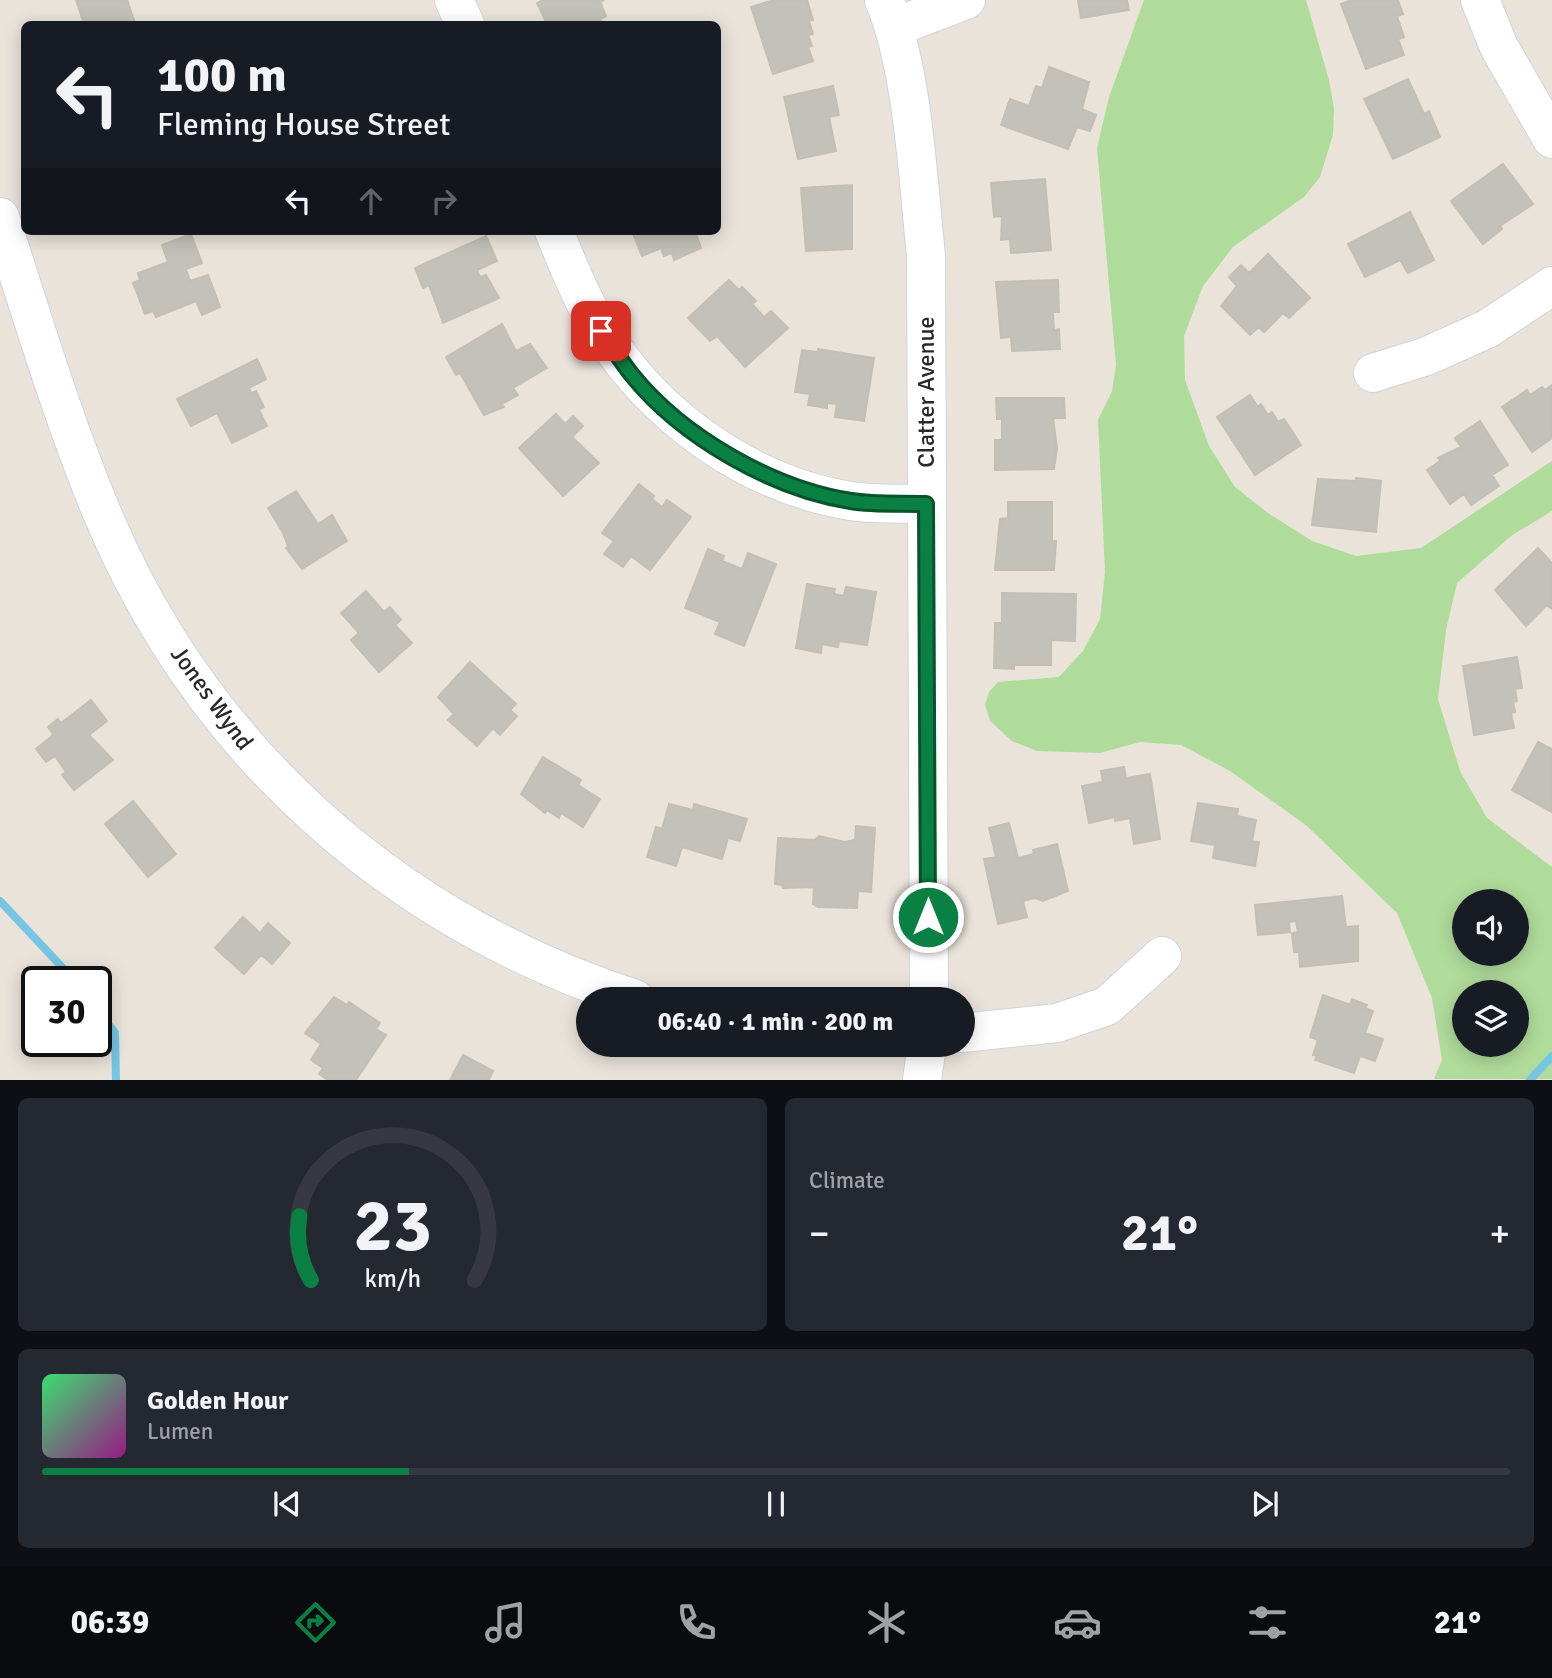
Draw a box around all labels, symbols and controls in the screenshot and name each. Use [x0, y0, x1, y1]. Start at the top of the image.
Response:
text: 100 m [157, 45, 287, 105]
icon: left [42, 49, 133, 140]
text: Fleming House Street [157, 105, 451, 144]
icon: left [279, 182, 317, 220]
icon: ahead [352, 182, 390, 220]
icon: right [425, 182, 463, 220]
pin [571, 301, 631, 361]
icon: arrive [582, 312, 620, 350]
street label: Clatter Avenue [911, 316, 941, 468]
street label: Jones Wynd [164, 640, 260, 756]
position arrow [891, 880, 965, 954]
map controls [1452, 889, 1529, 1057]
button: sound [1452, 889, 1529, 966]
speed limit sign: 30 [21, 966, 112, 1057]
button: layers [1452, 980, 1529, 1057]
text: 06:40 · 1 min · 200 m [658, 1006, 893, 1038]
text: Climate [809, 1166, 885, 1195]
text: 23 [353, 1183, 432, 1272]
text: 21° [1121, 1201, 1198, 1265]
text: − [809, 1210, 830, 1257]
text: + [1489, 1210, 1510, 1257]
text: km/h [364, 1263, 421, 1294]
text: Golden Hour [147, 1385, 288, 1417]
text: Lumen [147, 1417, 213, 1446]
icon: previous [268, 1485, 306, 1523]
icon: pause [757, 1485, 795, 1523]
icon: next [1246, 1485, 1284, 1523]
icon: directions [291, 1598, 340, 1647]
icon: music [481, 1598, 530, 1647]
icon: phone [672, 1598, 721, 1647]
icon: climate [862, 1598, 911, 1647]
icon: car [1053, 1598, 1102, 1647]
icon: filters [1243, 1598, 1292, 1647]
text: 06:39 [71, 1603, 149, 1642]
text: 21° [1434, 1603, 1481, 1642]

